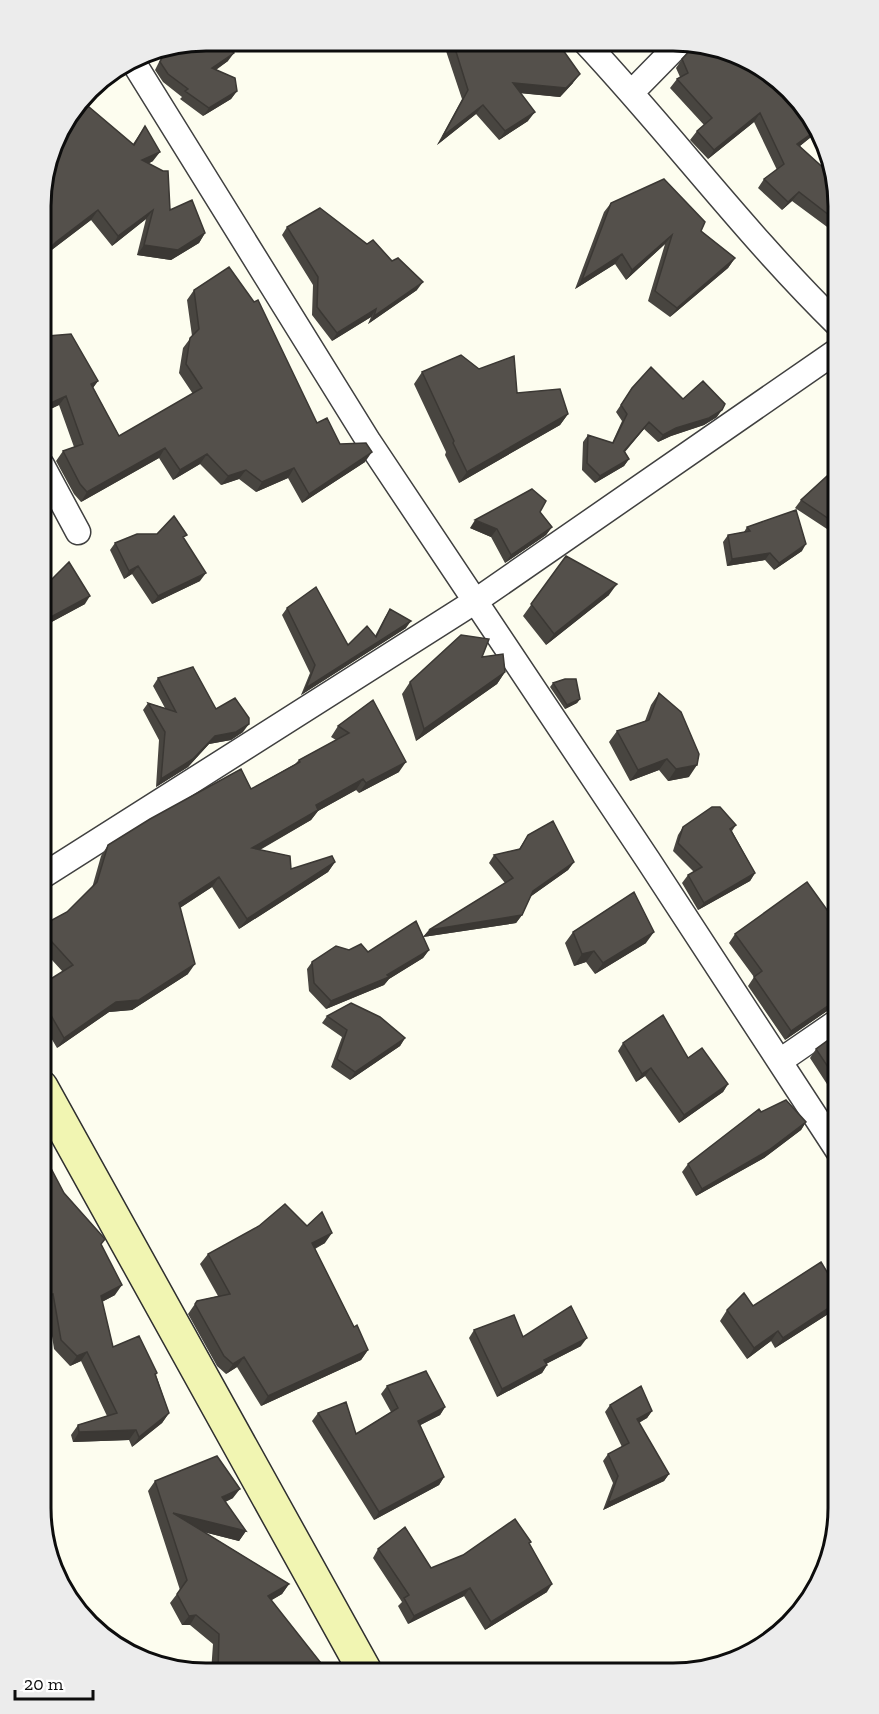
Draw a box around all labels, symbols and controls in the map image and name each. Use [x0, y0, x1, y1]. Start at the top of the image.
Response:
scale bar [15, 1663, 93, 1701]
text: 20 m [24, 1673, 64, 1695]

